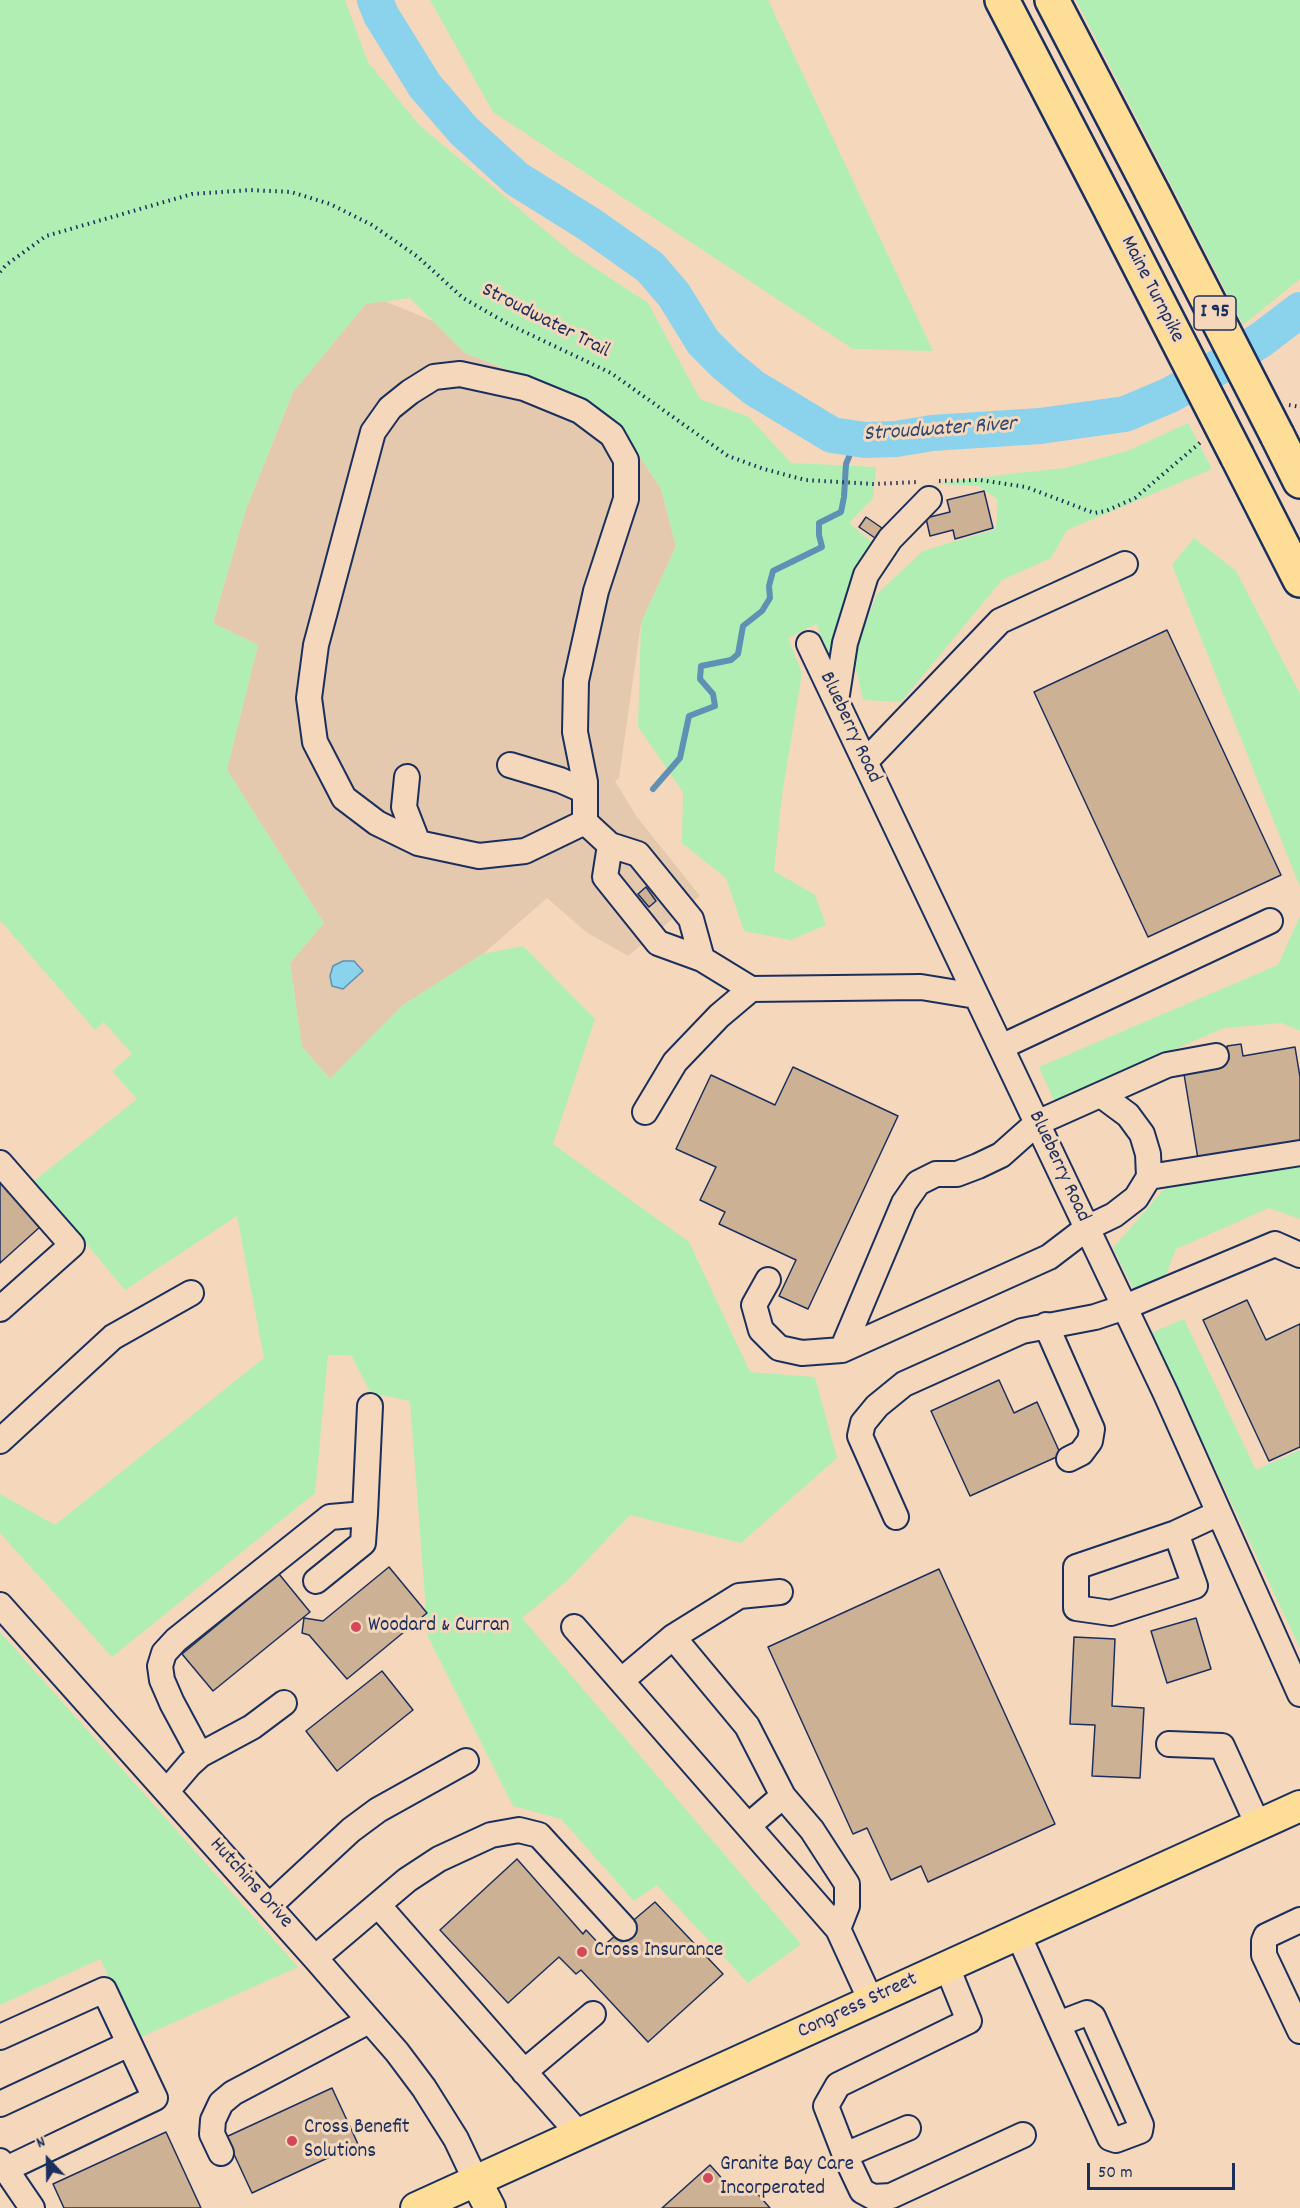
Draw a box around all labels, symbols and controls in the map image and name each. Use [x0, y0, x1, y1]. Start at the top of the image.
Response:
street label: Maine Turnpike [1113, 233, 1189, 347]
street label: Stroudwater Trail [477, 279, 613, 365]
road number: I 95 [1194, 296, 1236, 330]
water label: Stroudwater River [863, 413, 1017, 449]
street label: Blueberry Road [812, 668, 886, 788]
street label: Blueberry Road [1021, 1107, 1095, 1227]
place label: Woodard & Curran [368, 1614, 509, 1640]
marker: Woodard & Curran [349, 1620, 363, 1634]
street label: Hutchins Drive [203, 1833, 297, 1935]
place label: Cross Insurance [594, 1939, 723, 1965]
marker: Cross Insurance [575, 1945, 589, 1959]
street label: Congress Street [794, 1968, 922, 2046]
place label: Cross Benefit Solutions [304, 2116, 410, 2166]
north arrow [18, 2130, 78, 2190]
text: N [33, 2131, 49, 2155]
marker: Cross Benefit Solutions [285, 2134, 299, 2148]
scale bar [1090, 2151, 1238, 2189]
place label: Granite Bay Care Incorperated [720, 2153, 854, 2203]
text: 50 m [1098, 2161, 1133, 2186]
marker: Granite Bay Care Incorperated [701, 2171, 715, 2185]

